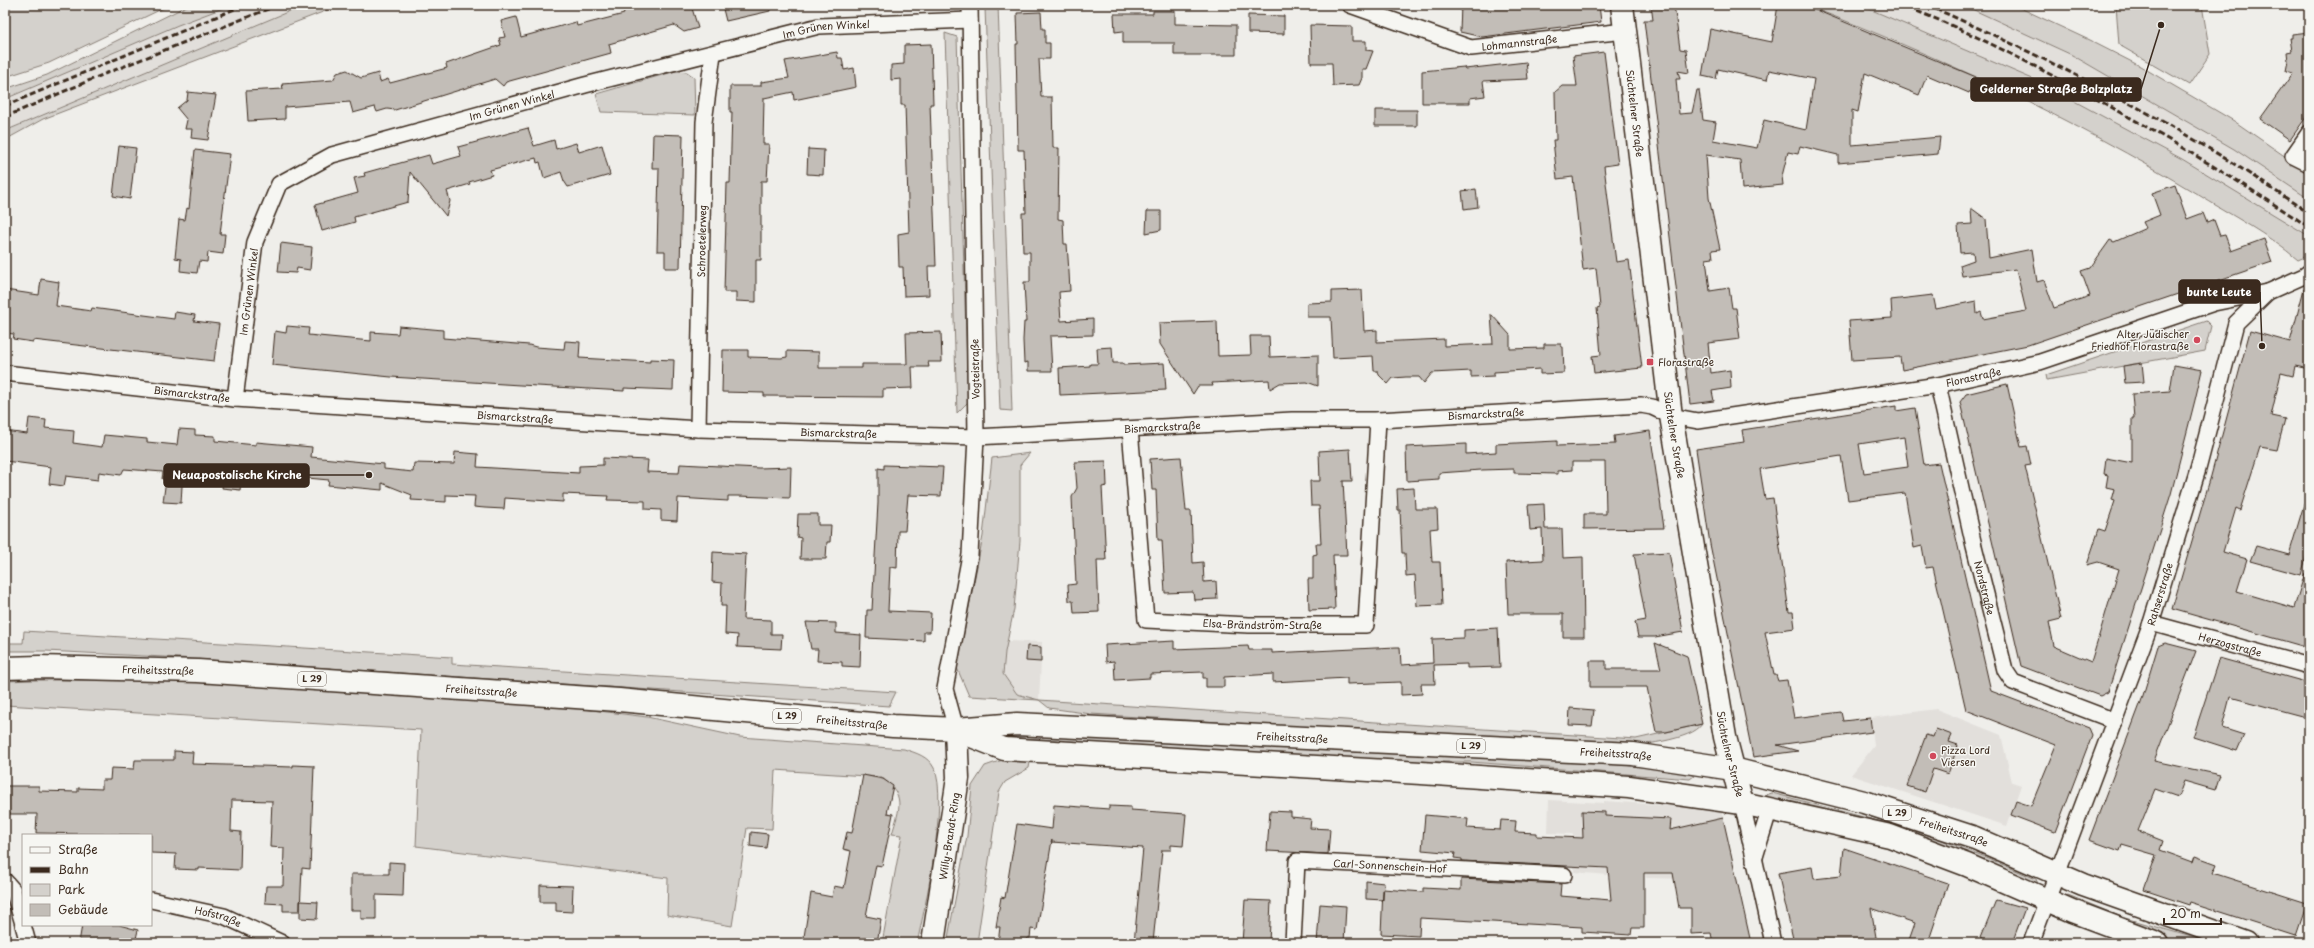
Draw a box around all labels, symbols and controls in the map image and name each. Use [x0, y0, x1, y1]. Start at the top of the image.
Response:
street label: Im Grünen Winkel [781, 16, 870, 42]
street label: Lohmannstraße [1481, 31, 1558, 54]
street label: Süchtelner Straße [1623, 69, 1648, 158]
callout: Gelderner Straße Bolzplatz [1971, 78, 2141, 101]
text: Gelderner Straße Bolzplatz [1980, 80, 2132, 97]
street label: Im Grünen Winkel [467, 86, 556, 124]
street label: Schroetelerweg [693, 205, 709, 277]
street label: Im Grünen Winkel [235, 247, 261, 336]
callout: bunte Leute [2179, 280, 2260, 303]
text: bunte Leute [2187, 283, 2251, 300]
place label: Alter Jüdischer Friedhof Florastraße [2091, 326, 2189, 353]
marker: Alter Jüdischer Friedhof Florastraße [2192, 335, 2202, 345]
street label: Vogteistraße [966, 339, 983, 399]
place label: Florastraße [1658, 354, 1714, 369]
marker: Florastraße [1645, 357, 1655, 367]
street label: Florastraße [1944, 363, 2002, 390]
street label: Bismarckstraße [153, 382, 231, 405]
street label: Süchtelner Straße [1661, 390, 1689, 479]
street label: Bismarckstraße [1447, 404, 1525, 423]
street label: Bismarckstraße [476, 407, 554, 427]
street label: Bismarckstraße [1123, 417, 1201, 436]
street label: Bismarckstraße [800, 424, 877, 441]
callout: Neuapostolische Kirche [164, 464, 309, 487]
text: Neuapostolische Kirche [172, 466, 302, 483]
street label: Nordstraße [1971, 559, 1999, 616]
street label: Rahserstraße [2143, 561, 2176, 627]
street label: Elsa-Brändström-Straße [1202, 615, 1322, 632]
street label: Herzogstraße [2197, 628, 2264, 660]
street label: Freiheitsstraße [122, 661, 194, 678]
road number: L 29 [298, 672, 326, 686]
street label: Freiheitsstraße [445, 680, 518, 700]
road number: L 29 [773, 709, 801, 723]
street label: Süchtelner Straße [1714, 710, 1748, 798]
street label: Freiheitsstraße [815, 711, 889, 732]
street label: Freiheitsstraße [1256, 728, 1328, 746]
road number: L 29 [1457, 739, 1485, 753]
place label: Pizza Lord Viersen [1941, 742, 1990, 769]
street label: Freiheitsstraße [1579, 743, 1653, 764]
marker: Pizza Lord Viersen [1928, 751, 1938, 761]
street label: Willy-Brandt-Ring [935, 791, 963, 881]
road number: L 29 [1883, 806, 1911, 820]
street label: Freiheitsstraße [1917, 812, 1991, 850]
legend [22, 834, 152, 926]
text: Straße [58, 840, 98, 858]
street label: Carl-Sonnenschein-Hof [1333, 855, 1448, 876]
text: Bahn [58, 860, 89, 878]
text: Park [58, 880, 85, 898]
text: Gebäude [58, 900, 108, 918]
scale bar [2164, 900, 2221, 926]
street label: Hofstraße [193, 902, 244, 930]
text: 20 m [2170, 904, 2201, 922]

